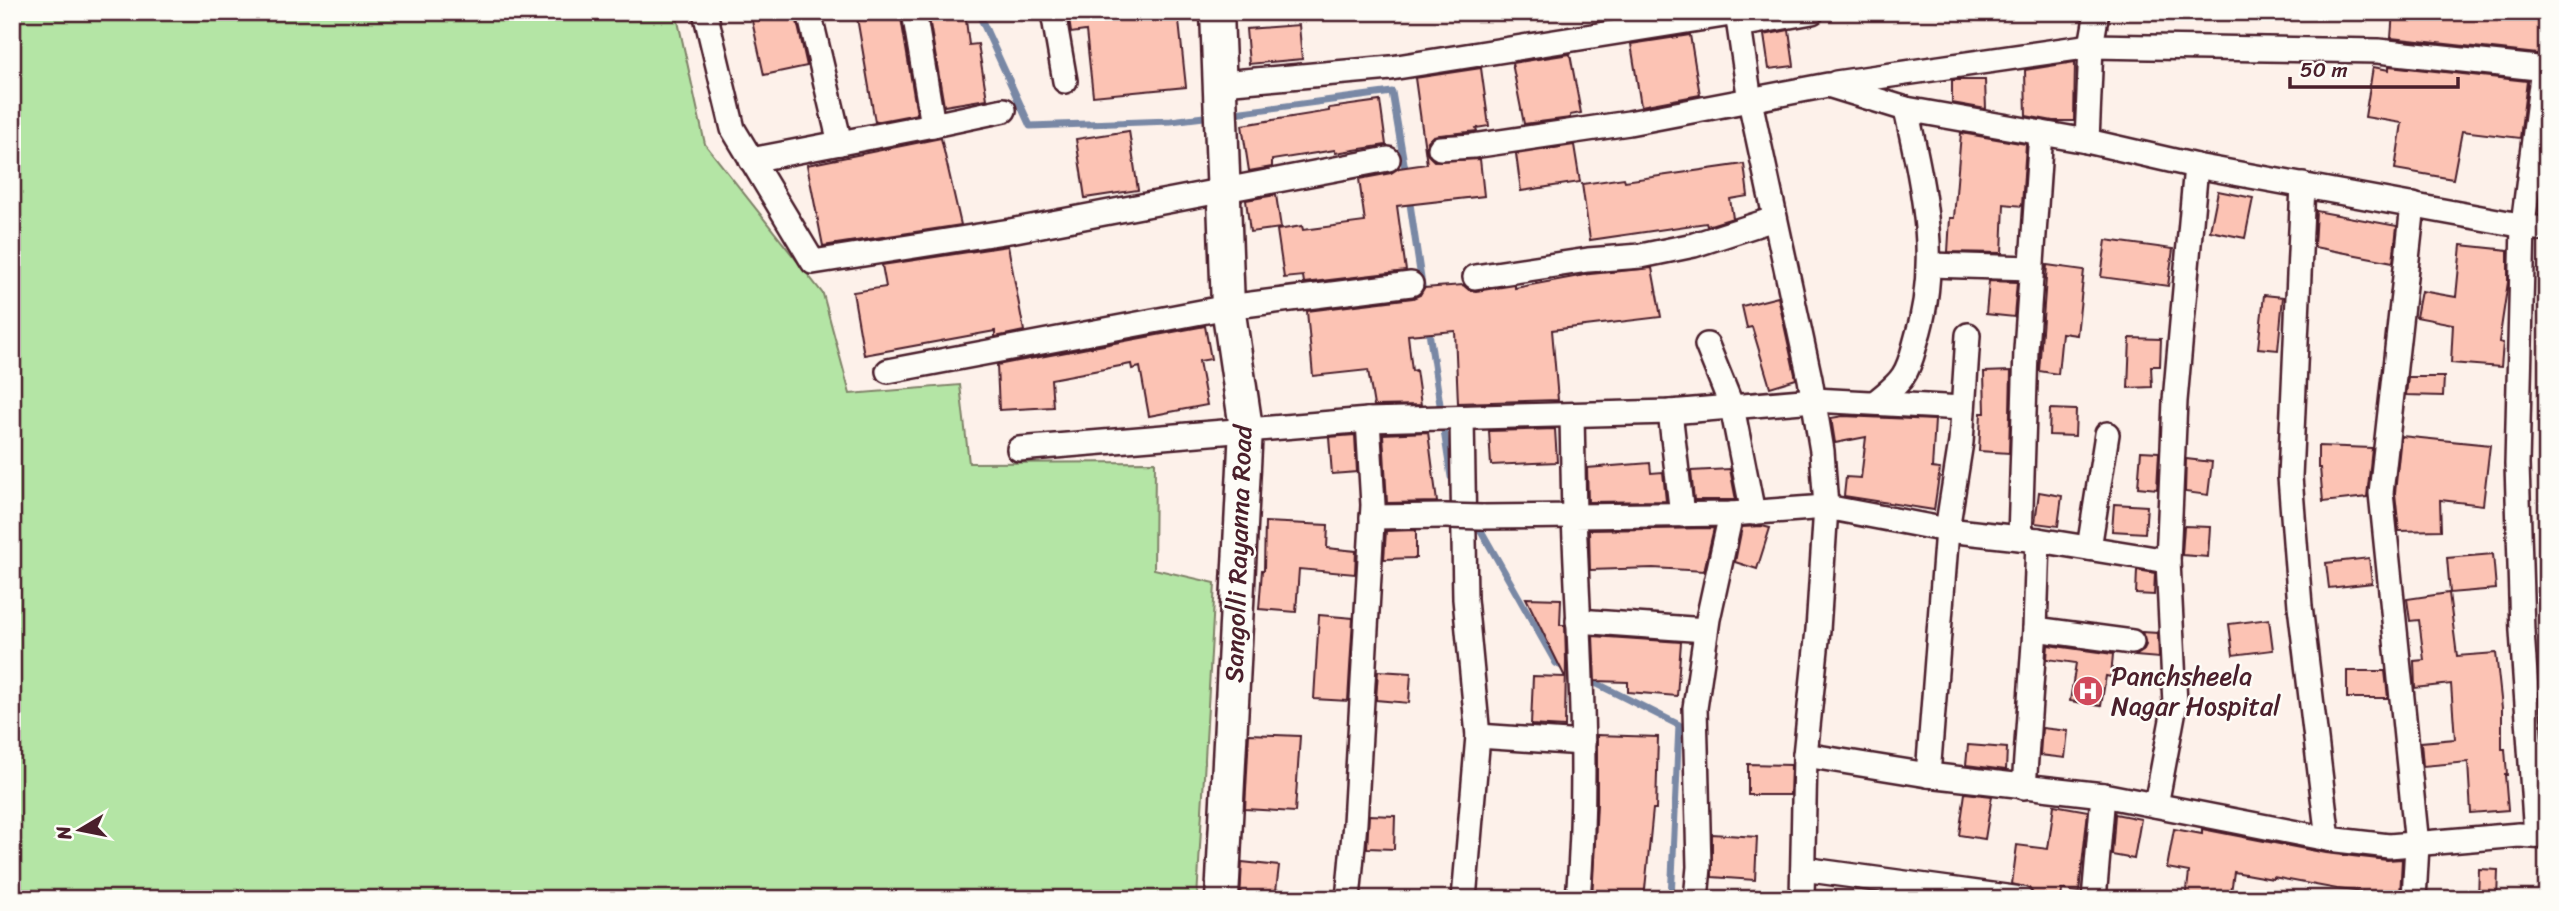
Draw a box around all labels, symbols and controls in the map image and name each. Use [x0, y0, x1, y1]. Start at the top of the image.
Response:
scale bar [2290, 46, 2458, 90]
text: 50 m [2300, 51, 2348, 89]
street label: Sangolli Rayanna Road [1211, 422, 1266, 684]
place label: Panchsheela Nagar Hospital [2111, 653, 2281, 729]
hospital icon: Panchsheela Nagar Hospital [2071, 674, 2105, 708]
north arrow [46, 796, 116, 866]
text: N [46, 823, 81, 843]

